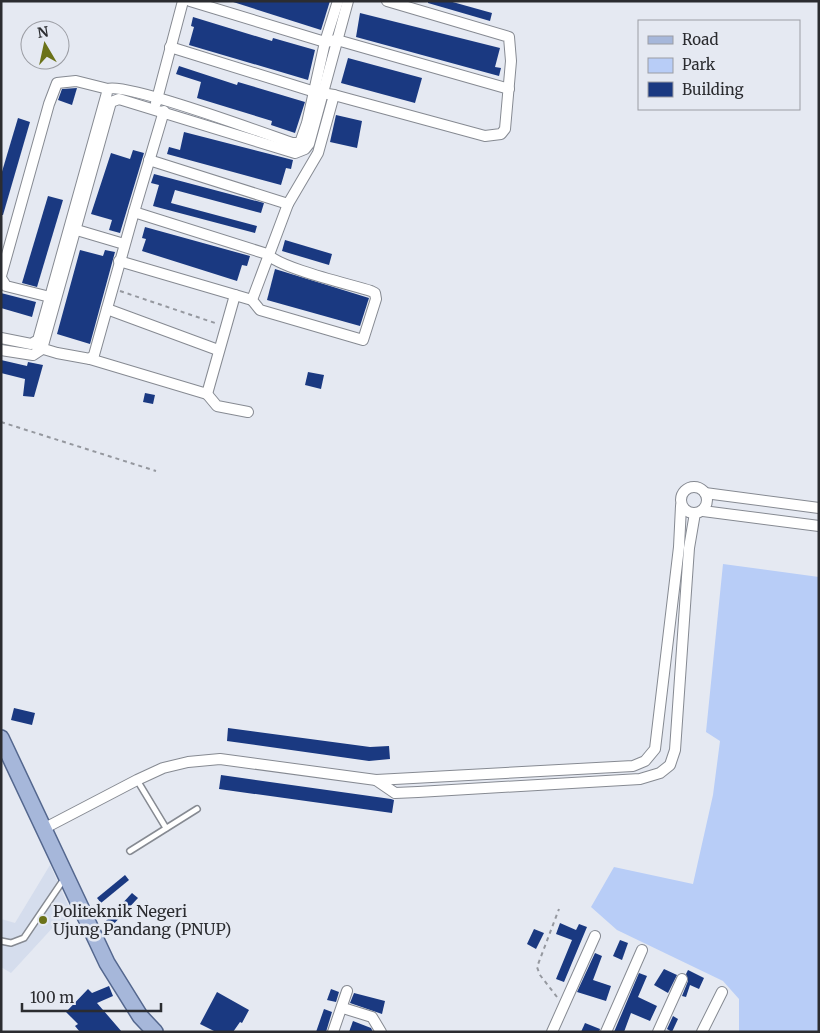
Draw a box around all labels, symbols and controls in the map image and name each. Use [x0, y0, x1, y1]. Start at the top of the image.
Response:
north arrow [20, 20, 70, 70]
legend [638, 20, 800, 110]
text: N [36, 22, 50, 42]
text: Road [682, 30, 718, 49]
text: Park [682, 55, 716, 74]
text: Building [682, 80, 744, 99]
place label: Politeknik Negeri Ujung Pandang (PNUP) [53, 901, 231, 939]
marker: Politeknik Negeri Ujung Pandang (PNUP) [37, 914, 49, 926]
scale bar [22, 980, 161, 1012]
text: 100 m [30, 988, 74, 1007]

